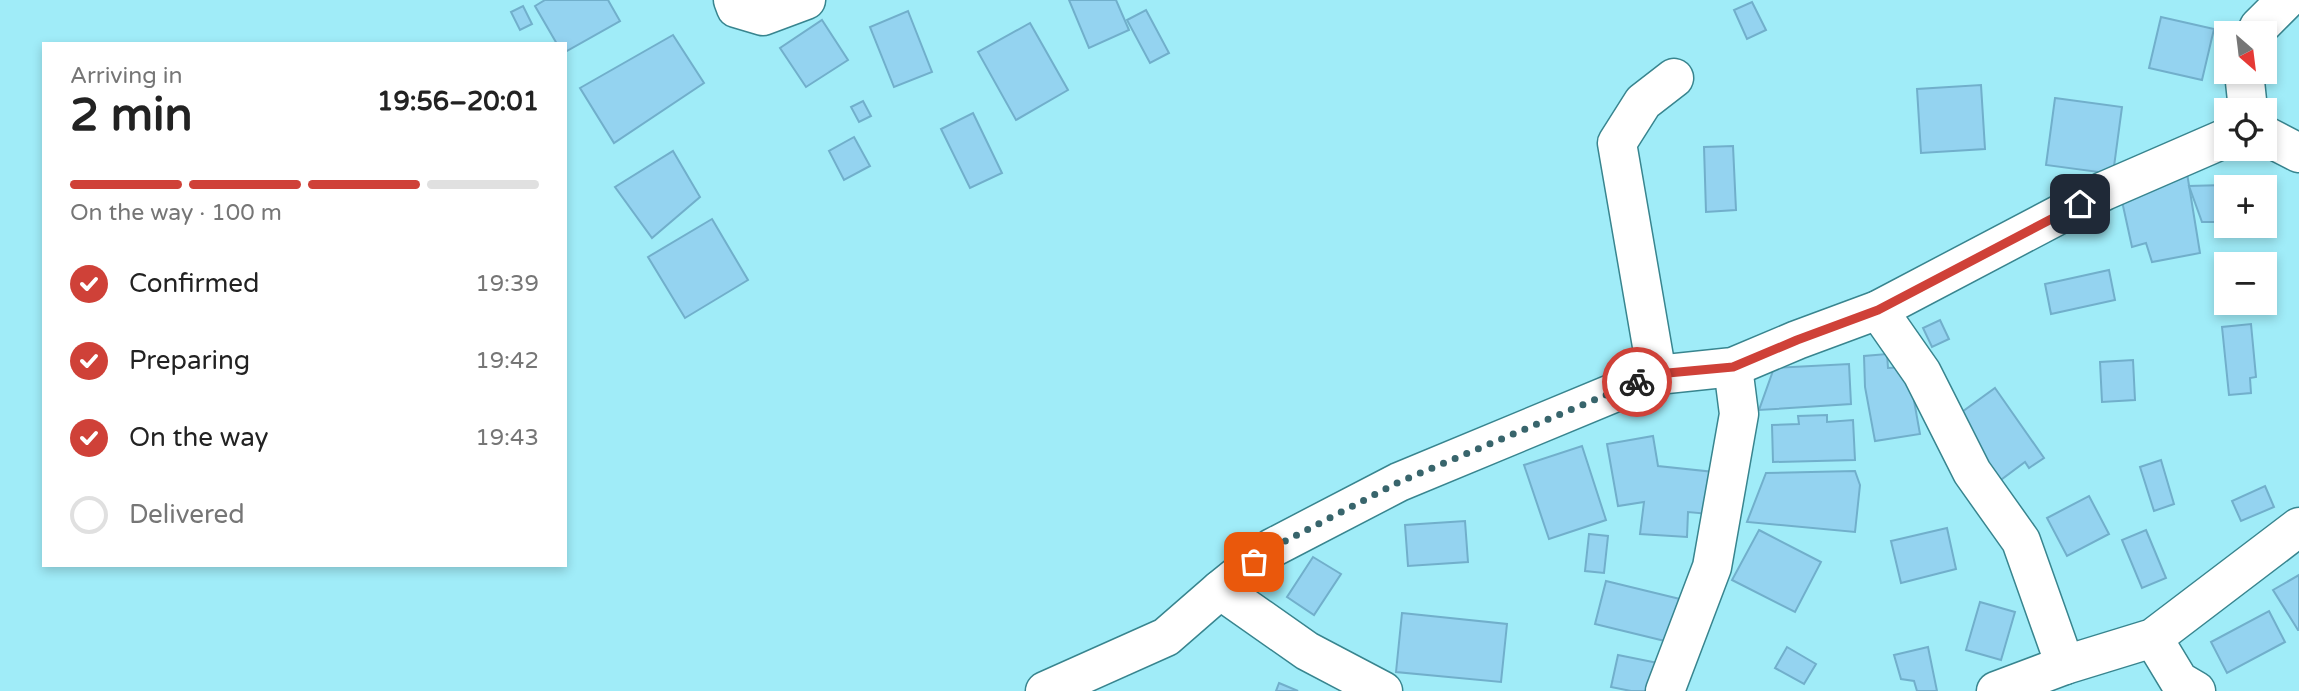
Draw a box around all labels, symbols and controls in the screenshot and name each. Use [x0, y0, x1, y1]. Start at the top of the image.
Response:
north arrow [2214, 21, 2277, 84]
map controls [2214, 21, 2277, 315]
text: Arriving in [70, 62, 183, 90]
text: 19:56–20:01 [377, 86, 539, 117]
text: 2 min [70, 88, 193, 143]
button: locate [2214, 98, 2277, 161]
pin [2050, 174, 2110, 234]
button: + [2214, 175, 2277, 238]
icon: home [2061, 185, 2099, 223]
text: On the way · 100 m [70, 199, 282, 227]
button: − [2214, 252, 2277, 315]
icon: check [70, 265, 108, 303]
text: Confirmed [129, 268, 259, 299]
text: 19:39 [475, 270, 539, 298]
icon: check [70, 342, 108, 380]
text: Preparing [129, 345, 250, 376]
text: 19:42 [475, 347, 539, 375]
courier [1602, 347, 1672, 417]
icon: bike [1618, 363, 1656, 401]
icon: check [70, 419, 108, 457]
text: On the way [129, 422, 269, 453]
text: 19:43 [475, 424, 539, 452]
text: Delivered [129, 499, 245, 530]
pin [1224, 532, 1284, 592]
icon: bag [1235, 543, 1273, 581]

